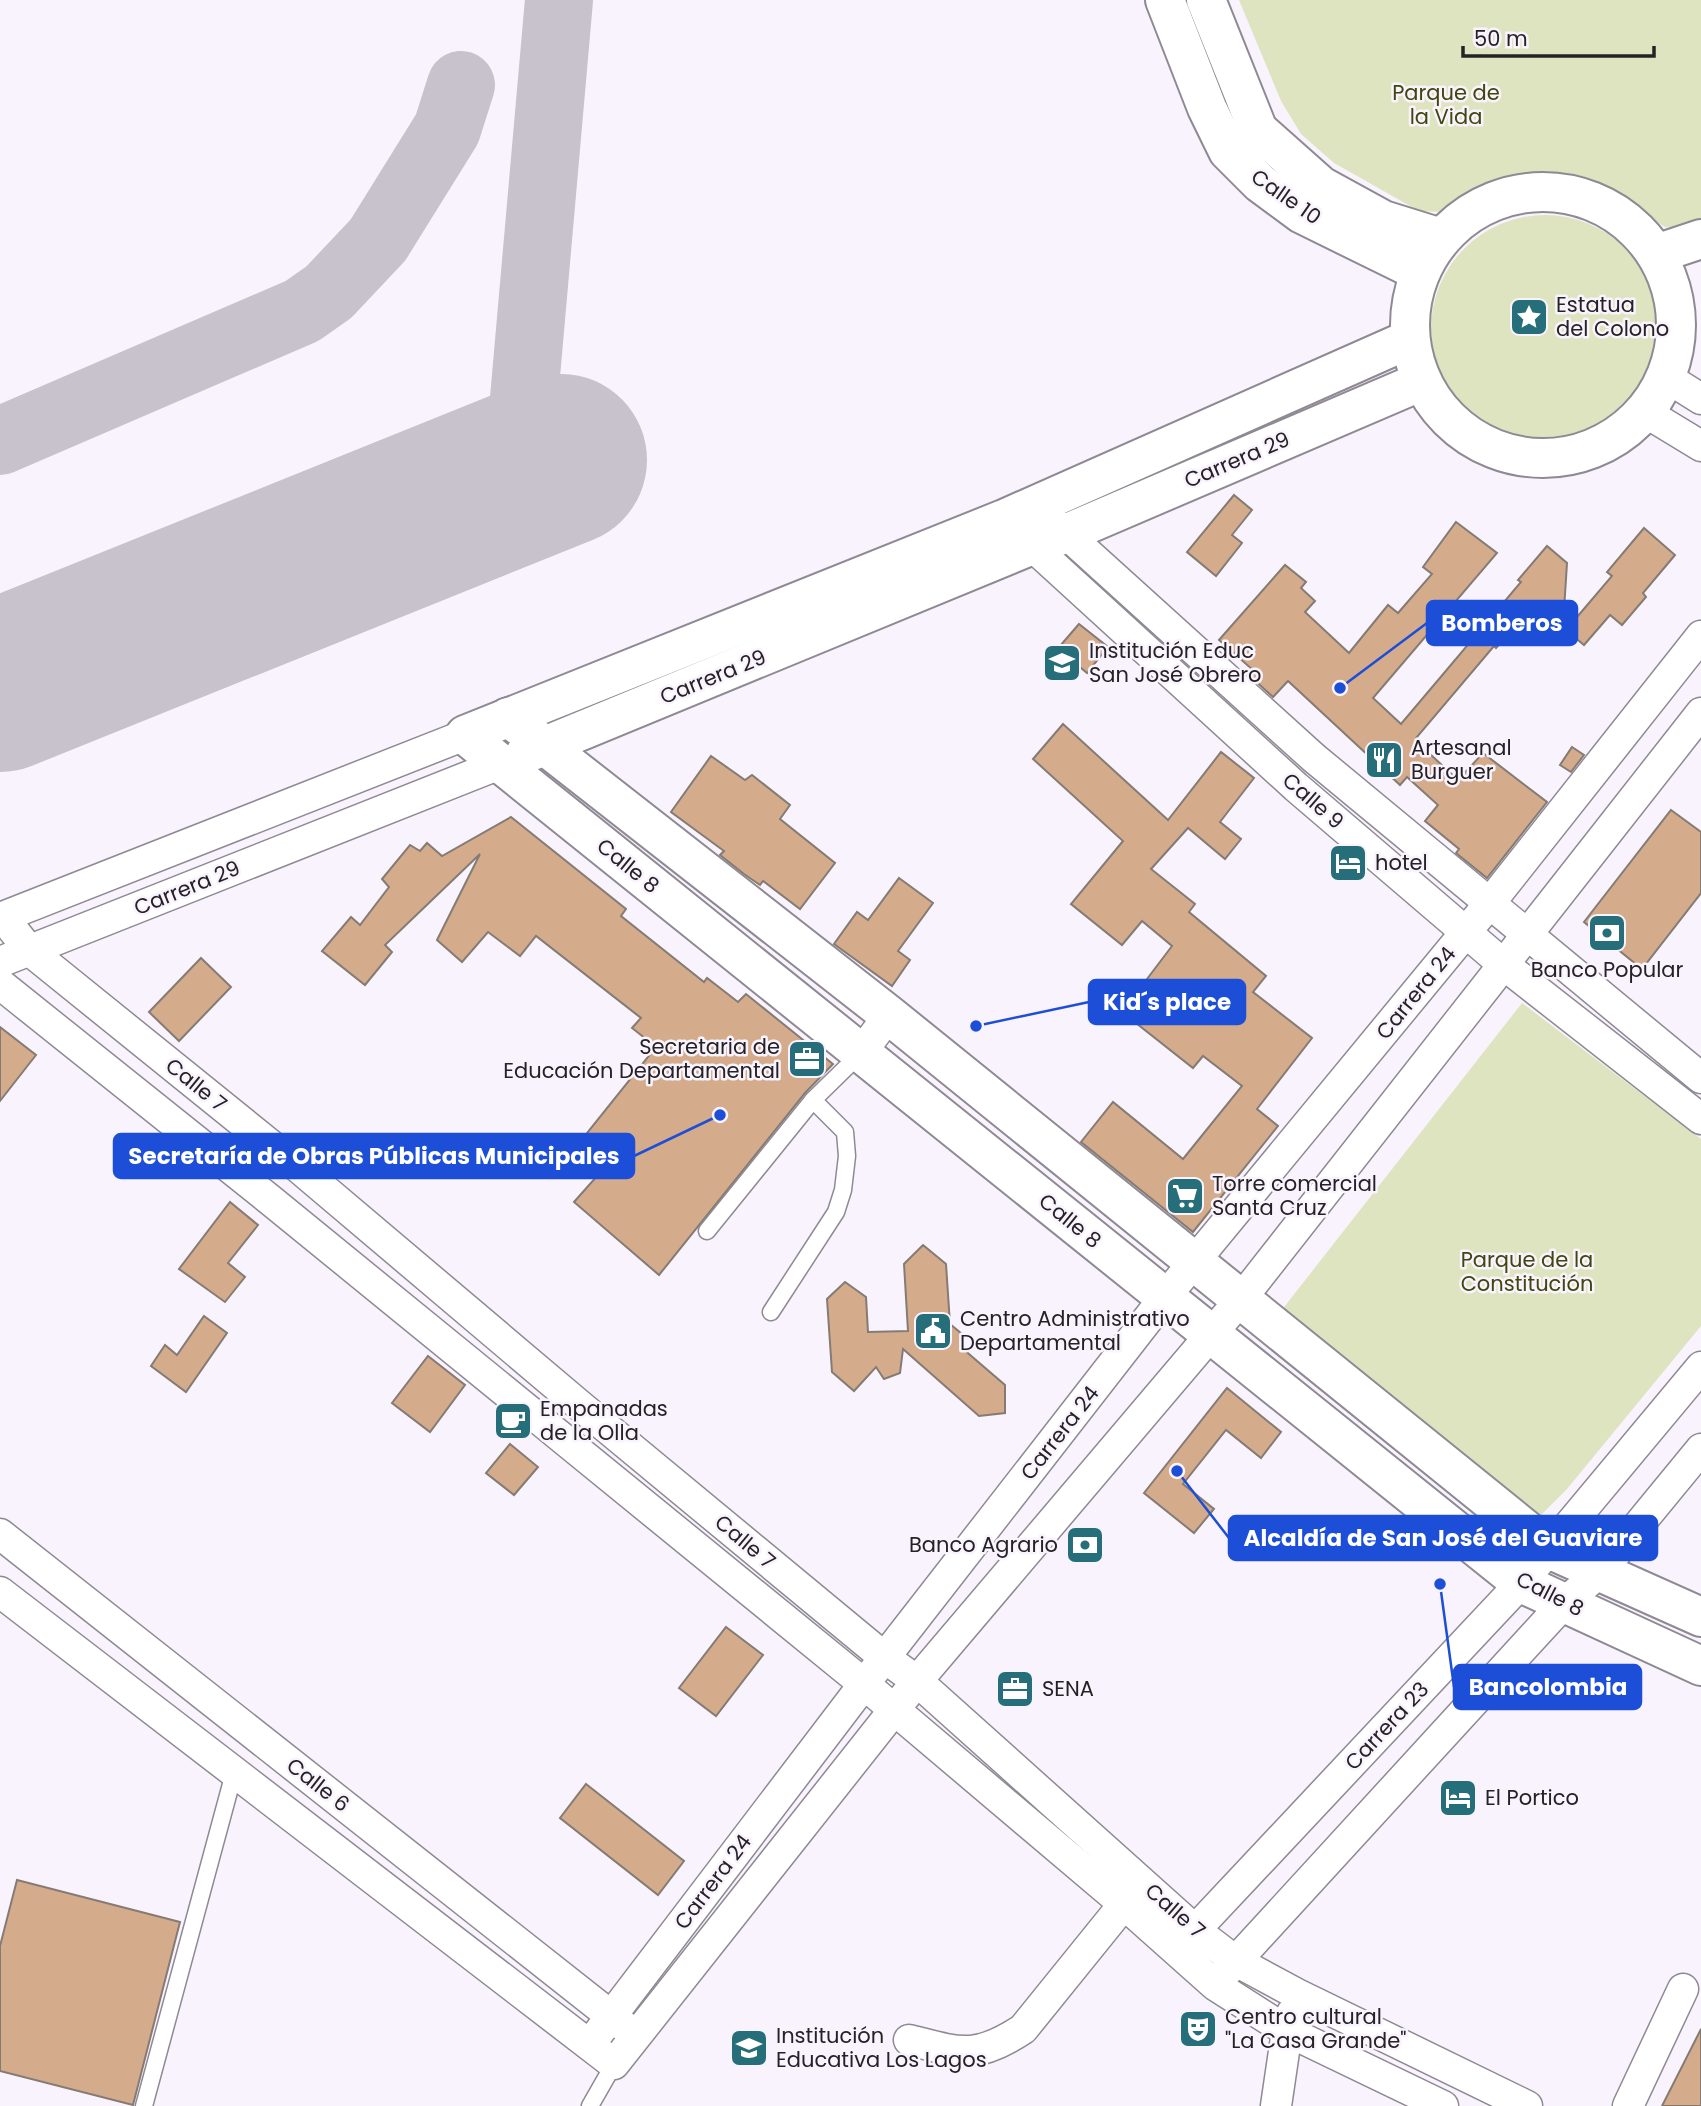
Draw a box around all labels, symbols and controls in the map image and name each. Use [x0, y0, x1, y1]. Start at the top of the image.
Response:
scale bar [1463, 14, 1654, 58]
text: 50 m [1474, 24, 1528, 53]
park label: Parque de la Vida [1392, 78, 1500, 131]
street label: Calle 10 [1245, 162, 1327, 231]
place label: Estatua del Colono [1556, 290, 1669, 343]
place icon: Estatua del Colono [1508, 296, 1550, 338]
street label: Carrera 29 [1180, 424, 1294, 495]
callout: Bomberos [1427, 601, 1577, 645]
text: Bomberos [1441, 607, 1563, 639]
place label: Institución Educ San José Obrero [1089, 636, 1262, 689]
street label: Carrera 29 [655, 642, 770, 711]
school or university icon: Institución Educ San José Obrero [1041, 642, 1083, 684]
place label: Artesanal Burguer [1411, 733, 1512, 786]
restaurant icon: Artesanal Burguer [1363, 739, 1405, 781]
street label: Calle 9 [1276, 766, 1350, 835]
street label: Calle 8 [591, 831, 666, 900]
hotel icon: hotel [1327, 842, 1369, 884]
place label: hotel [1375, 848, 1428, 877]
street label: Carrera 29 [129, 853, 244, 922]
bank icon: Banco Popular [1586, 912, 1628, 954]
street label: Carrera 24 [1369, 940, 1462, 1045]
place label: Banco Popular [1531, 955, 1684, 984]
callout: Kid´s place [1089, 980, 1245, 1024]
text: Kid´s place [1103, 986, 1231, 1018]
place label: Secretaria de Educación Departamental [503, 1032, 780, 1085]
office icon: Secretaria de Educación Departamental [786, 1038, 828, 1080]
street label: Calle 7 [160, 1051, 233, 1118]
callout: Secretaría de Obras Públicas Municipales [114, 1134, 634, 1178]
text: Secretaría de Obras Públicas Municipales [128, 1140, 620, 1172]
place label: Torre comercial Santa Cruz [1212, 1169, 1377, 1222]
supermarket icon: Torre comercial Santa Cruz [1164, 1175, 1206, 1217]
street label: Calle 8 [1033, 1186, 1108, 1255]
park label: Parque de la Constitución [1461, 1245, 1593, 1298]
place label: Centro Administrativo Departamental [960, 1304, 1190, 1357]
public building icon: Centro Administrativo Departamental [912, 1310, 954, 1352]
street label: Carrera 24 [1014, 1380, 1106, 1486]
place label: Empanadas de la Olla [540, 1394, 668, 1447]
cafe icon: Empanadas de la Olla [492, 1400, 534, 1442]
street label: Calle 7 [709, 1508, 782, 1575]
callout: Alcaldía de San José del Guaviare [1229, 1516, 1657, 1560]
text: Alcaldía de San José del Guaviare [1243, 1522, 1643, 1554]
bank icon: Banco Agrario [1064, 1524, 1106, 1566]
place label: Banco Agrario [909, 1530, 1058, 1559]
street label: Calle 8 [1511, 1564, 1589, 1623]
callout: Bancolombia [1454, 1665, 1641, 1709]
office icon: SENA [994, 1668, 1036, 1710]
text: Bancolombia [1469, 1671, 1627, 1703]
place label: SENA [1042, 1674, 1094, 1703]
street label: Carrera 23 [1338, 1675, 1435, 1776]
street label: Calle 6 [281, 1751, 356, 1818]
hotel icon: El Portico [1437, 1777, 1479, 1819]
place label: El Portico [1485, 1783, 1579, 1812]
street label: Carrera 24 [667, 1828, 758, 1935]
street label: Calle 7 [1139, 1876, 1212, 1945]
place label: Centro cultural "La Casa Grande" [1225, 2002, 1406, 2055]
theatre icon: Centro cultural "La Casa Grande" [1177, 2008, 1219, 2050]
place label: Institución Educativa Los Lagos [776, 2021, 987, 2074]
school or university icon: Institución Educativa Los Lagos [728, 2027, 770, 2069]

